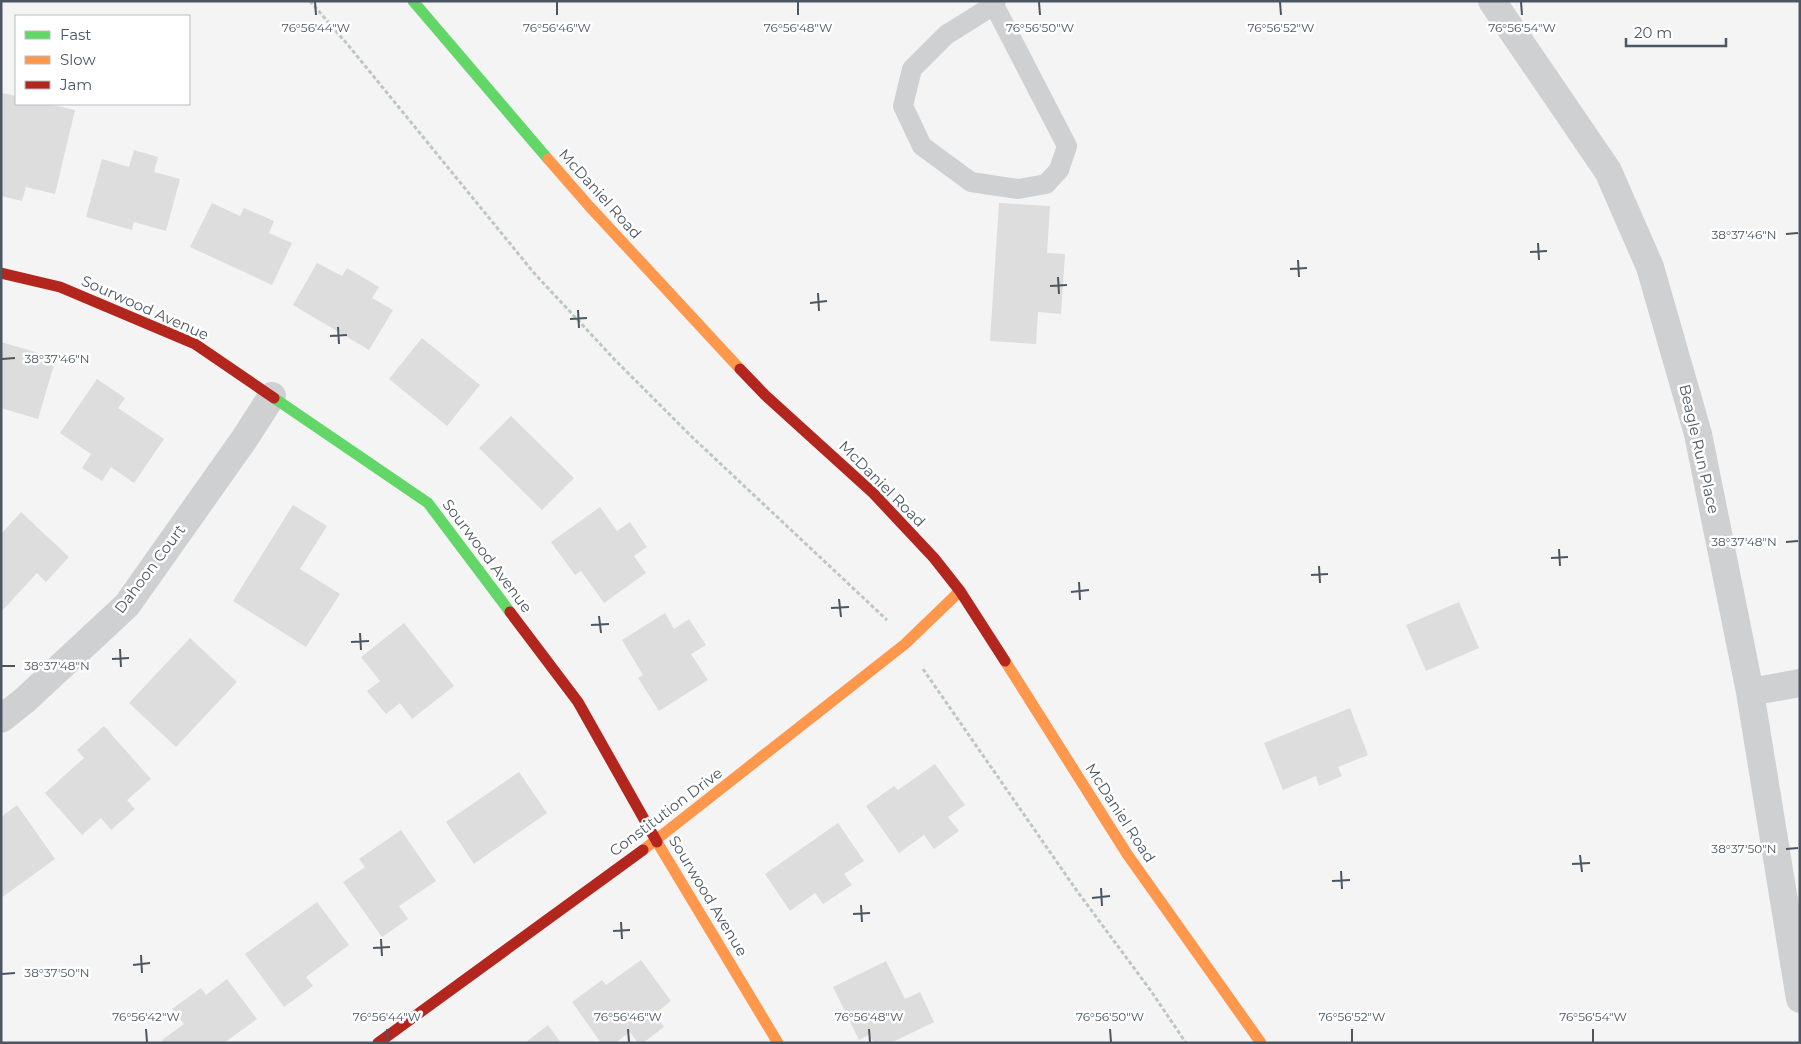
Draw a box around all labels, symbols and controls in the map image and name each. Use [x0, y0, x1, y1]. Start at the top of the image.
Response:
legend [15, 15, 190, 105]
scale bar [1626, 15, 1726, 47]
text: 76°56'44"W [282, 20, 350, 35]
text: 76°56'46"W [523, 20, 591, 35]
text: 76°56'48"W [764, 20, 832, 35]
text: 76°56'50"W [1006, 20, 1074, 35]
text: 76°56'52"W [1248, 20, 1314, 35]
text: 76°56'54"W [1488, 20, 1556, 35]
text: 20 m [1634, 23, 1672, 42]
text: Fast [60, 25, 91, 44]
text: Slow [60, 50, 96, 69]
text: Jam [59, 75, 92, 94]
street label: McDaniel Road [555, 145, 646, 243]
text: 38°37'46"N [1711, 227, 1777, 242]
street label: Sourwood Avenue [79, 271, 212, 344]
text: 38°37'46"N [24, 351, 90, 366]
street label: Beagle Run Place [1675, 382, 1724, 515]
street label: McDaniel Road [835, 436, 930, 531]
street label: Sourwood Avenue [438, 495, 536, 616]
street label: Dahoon Court [110, 521, 189, 617]
text: 38°37'48"N [1711, 534, 1777, 549]
text: 38°37'48"N [24, 658, 90, 673]
street label: McDaniel Road [1081, 760, 1160, 866]
street label: Constitution Drive [606, 763, 726, 860]
street label: Sourwood Avenue [665, 832, 752, 960]
text: 38°37'50"N [1711, 841, 1777, 856]
text: 38°37'50"N [24, 965, 90, 980]
text: 76°56'42"W [112, 1009, 180, 1024]
text: 76°56'44"W [353, 1009, 421, 1024]
text: 76°56'46"W [594, 1009, 662, 1024]
text: 76°56'48"W [835, 1009, 903, 1024]
text: 76°56'50"W [1076, 1009, 1144, 1024]
text: 76°56'52"W [1319, 1009, 1385, 1024]
text: 76°56'54"W [1559, 1009, 1627, 1024]

